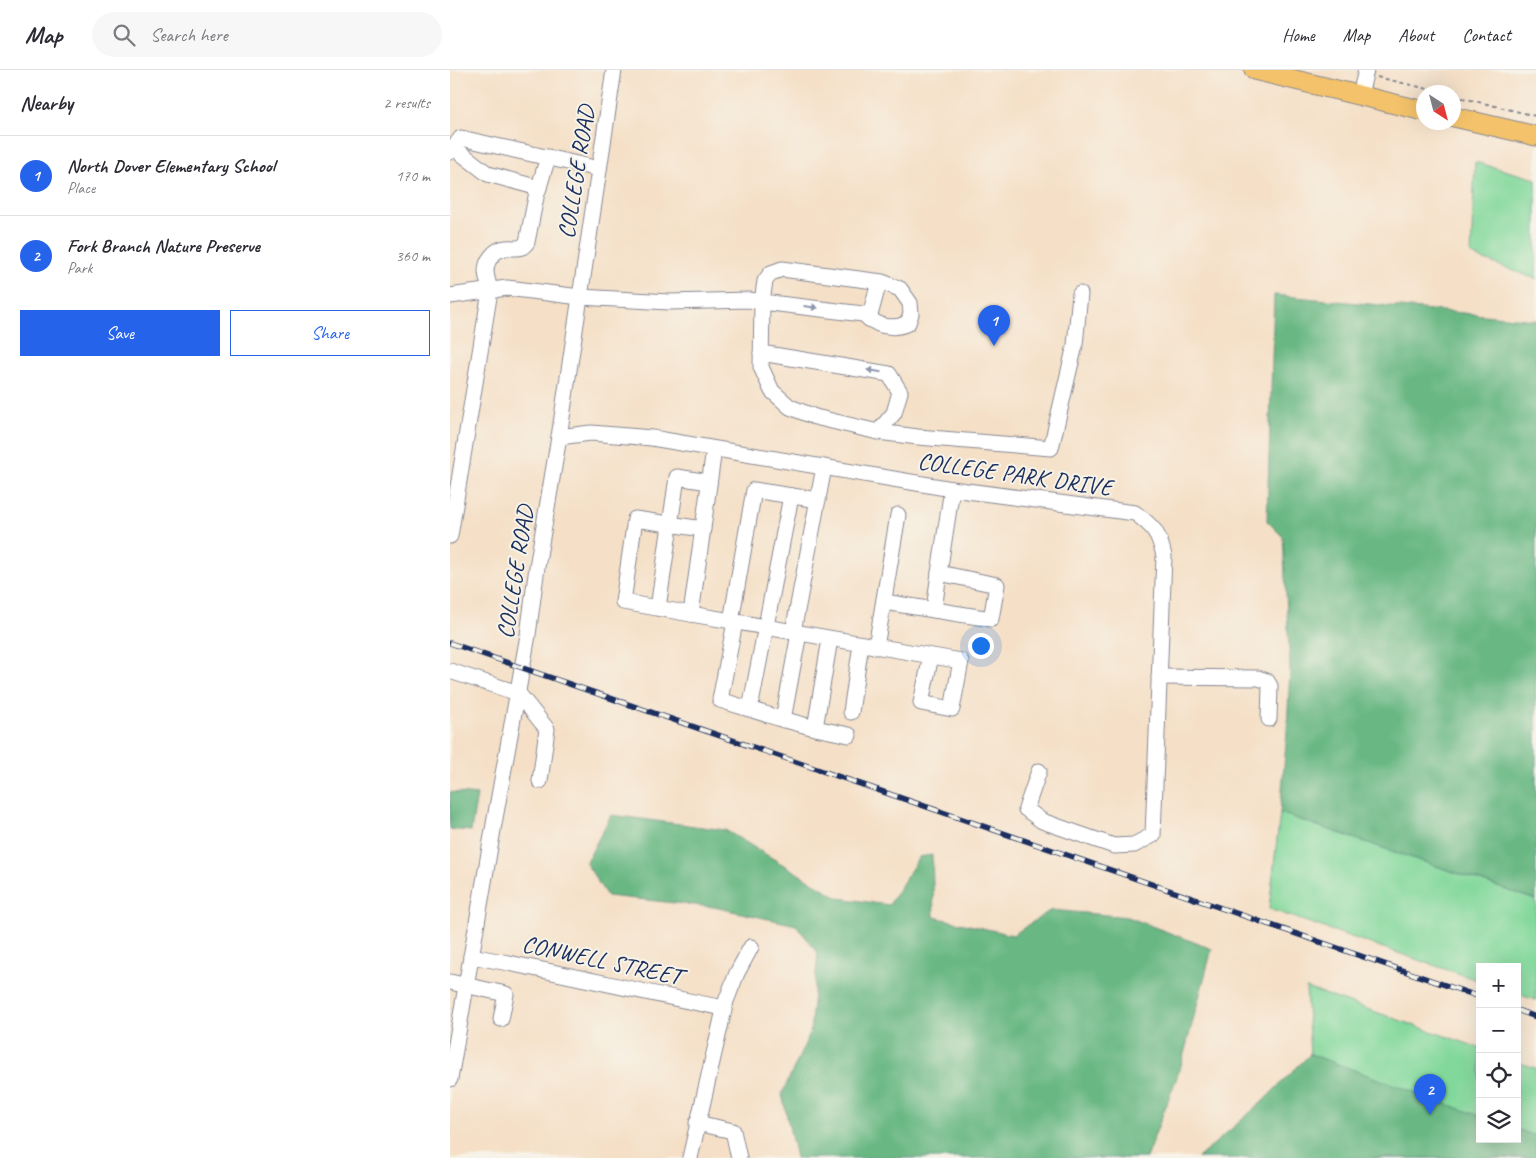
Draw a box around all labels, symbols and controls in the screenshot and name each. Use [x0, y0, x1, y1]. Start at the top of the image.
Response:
search box [92, 12, 442, 57]
text: Map [25, 20, 62, 50]
icon: search [110, 21, 138, 49]
text: Search here [150, 23, 228, 47]
text: Home [1282, 24, 1315, 46]
text: Map [1343, 24, 1370, 46]
text: About [1398, 24, 1434, 46]
text: Contact [1462, 24, 1511, 46]
north arrow [1416, 85, 1461, 130]
text: Nearby [20, 90, 73, 116]
text: 2 results [383, 93, 430, 113]
street label: COLLEGE ROAD [551, 101, 602, 240]
text: North Dover Elementary School [67, 154, 275, 178]
text: 1 [32, 166, 40, 186]
text: 170 m [396, 166, 430, 186]
text: Place [67, 178, 95, 198]
text: Fork Branch Nature Preserve [67, 234, 260, 258]
text: 2 [32, 246, 40, 266]
text: 360 m [396, 246, 430, 266]
text: Park [67, 258, 92, 278]
one-way arrow [803, 304, 819, 312]
pin: 1 [978, 305, 1010, 346]
button: Save [20, 310, 220, 356]
button: Share [230, 310, 430, 356]
one-way arrow [865, 367, 881, 375]
street label: COLLEGE PARK DRIVE [916, 446, 1117, 503]
street label: COLLEGE ROAD [490, 501, 541, 640]
your location [968, 633, 994, 659]
street label: CONWELL STREET [520, 928, 690, 993]
map controls [1476, 963, 1521, 1143]
button: + [1476, 963, 1521, 1008]
button: − [1476, 1008, 1521, 1053]
button: locate [1476, 1053, 1521, 1098]
pin: 2 [1414, 1074, 1446, 1115]
button: layers [1476, 1098, 1521, 1143]

